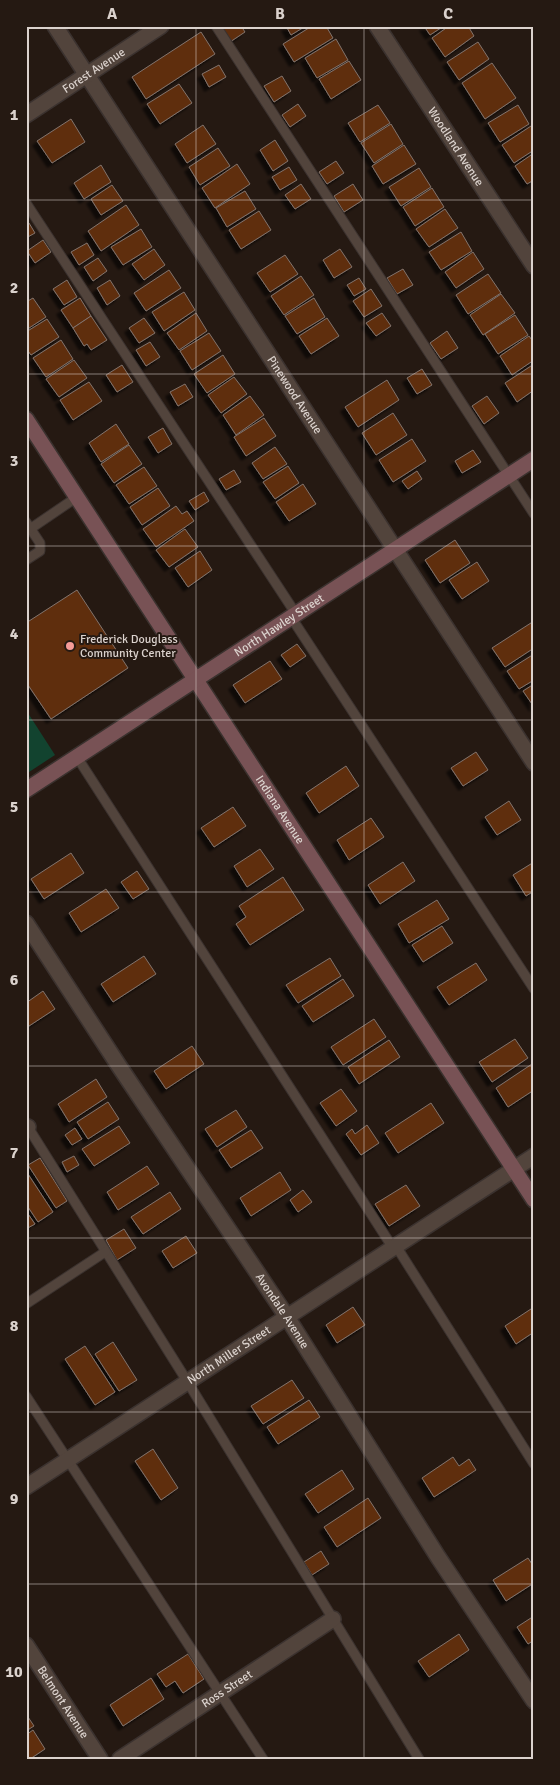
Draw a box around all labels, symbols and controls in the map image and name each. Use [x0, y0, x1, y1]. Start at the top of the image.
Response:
text: A [107, 4, 118, 24]
text: B [275, 4, 285, 24]
text: C [443, 4, 453, 24]
street label: Forest Avenue [59, 44, 128, 97]
street label: Woodland Avenue [425, 104, 487, 189]
text: 1 [10, 105, 19, 125]
text: 2 [10, 278, 18, 298]
street label: Pinewood Avenue [264, 353, 326, 437]
text: 3 [10, 451, 18, 471]
street label: North Hawley Street [231, 590, 327, 660]
text: 4 [10, 624, 19, 644]
place label: Frederick Douglass Community Center [80, 632, 178, 661]
marker: Frederick Douglass Community Center [64, 640, 76, 652]
street label: Indiana Avenue [252, 773, 308, 847]
text: 5 [10, 797, 18, 817]
text: 6 [10, 970, 19, 990]
text: 7 [10, 1143, 19, 1163]
street label: Avondale Avenue [252, 1270, 313, 1352]
text: 8 [10, 1316, 19, 1336]
street label: North Miller Street [184, 1322, 273, 1388]
text: 9 [10, 1489, 19, 1509]
text: 10 [5, 1662, 23, 1682]
street label: Belmont Avenue [34, 1663, 92, 1741]
street label: Ross Street [199, 1667, 255, 1711]

